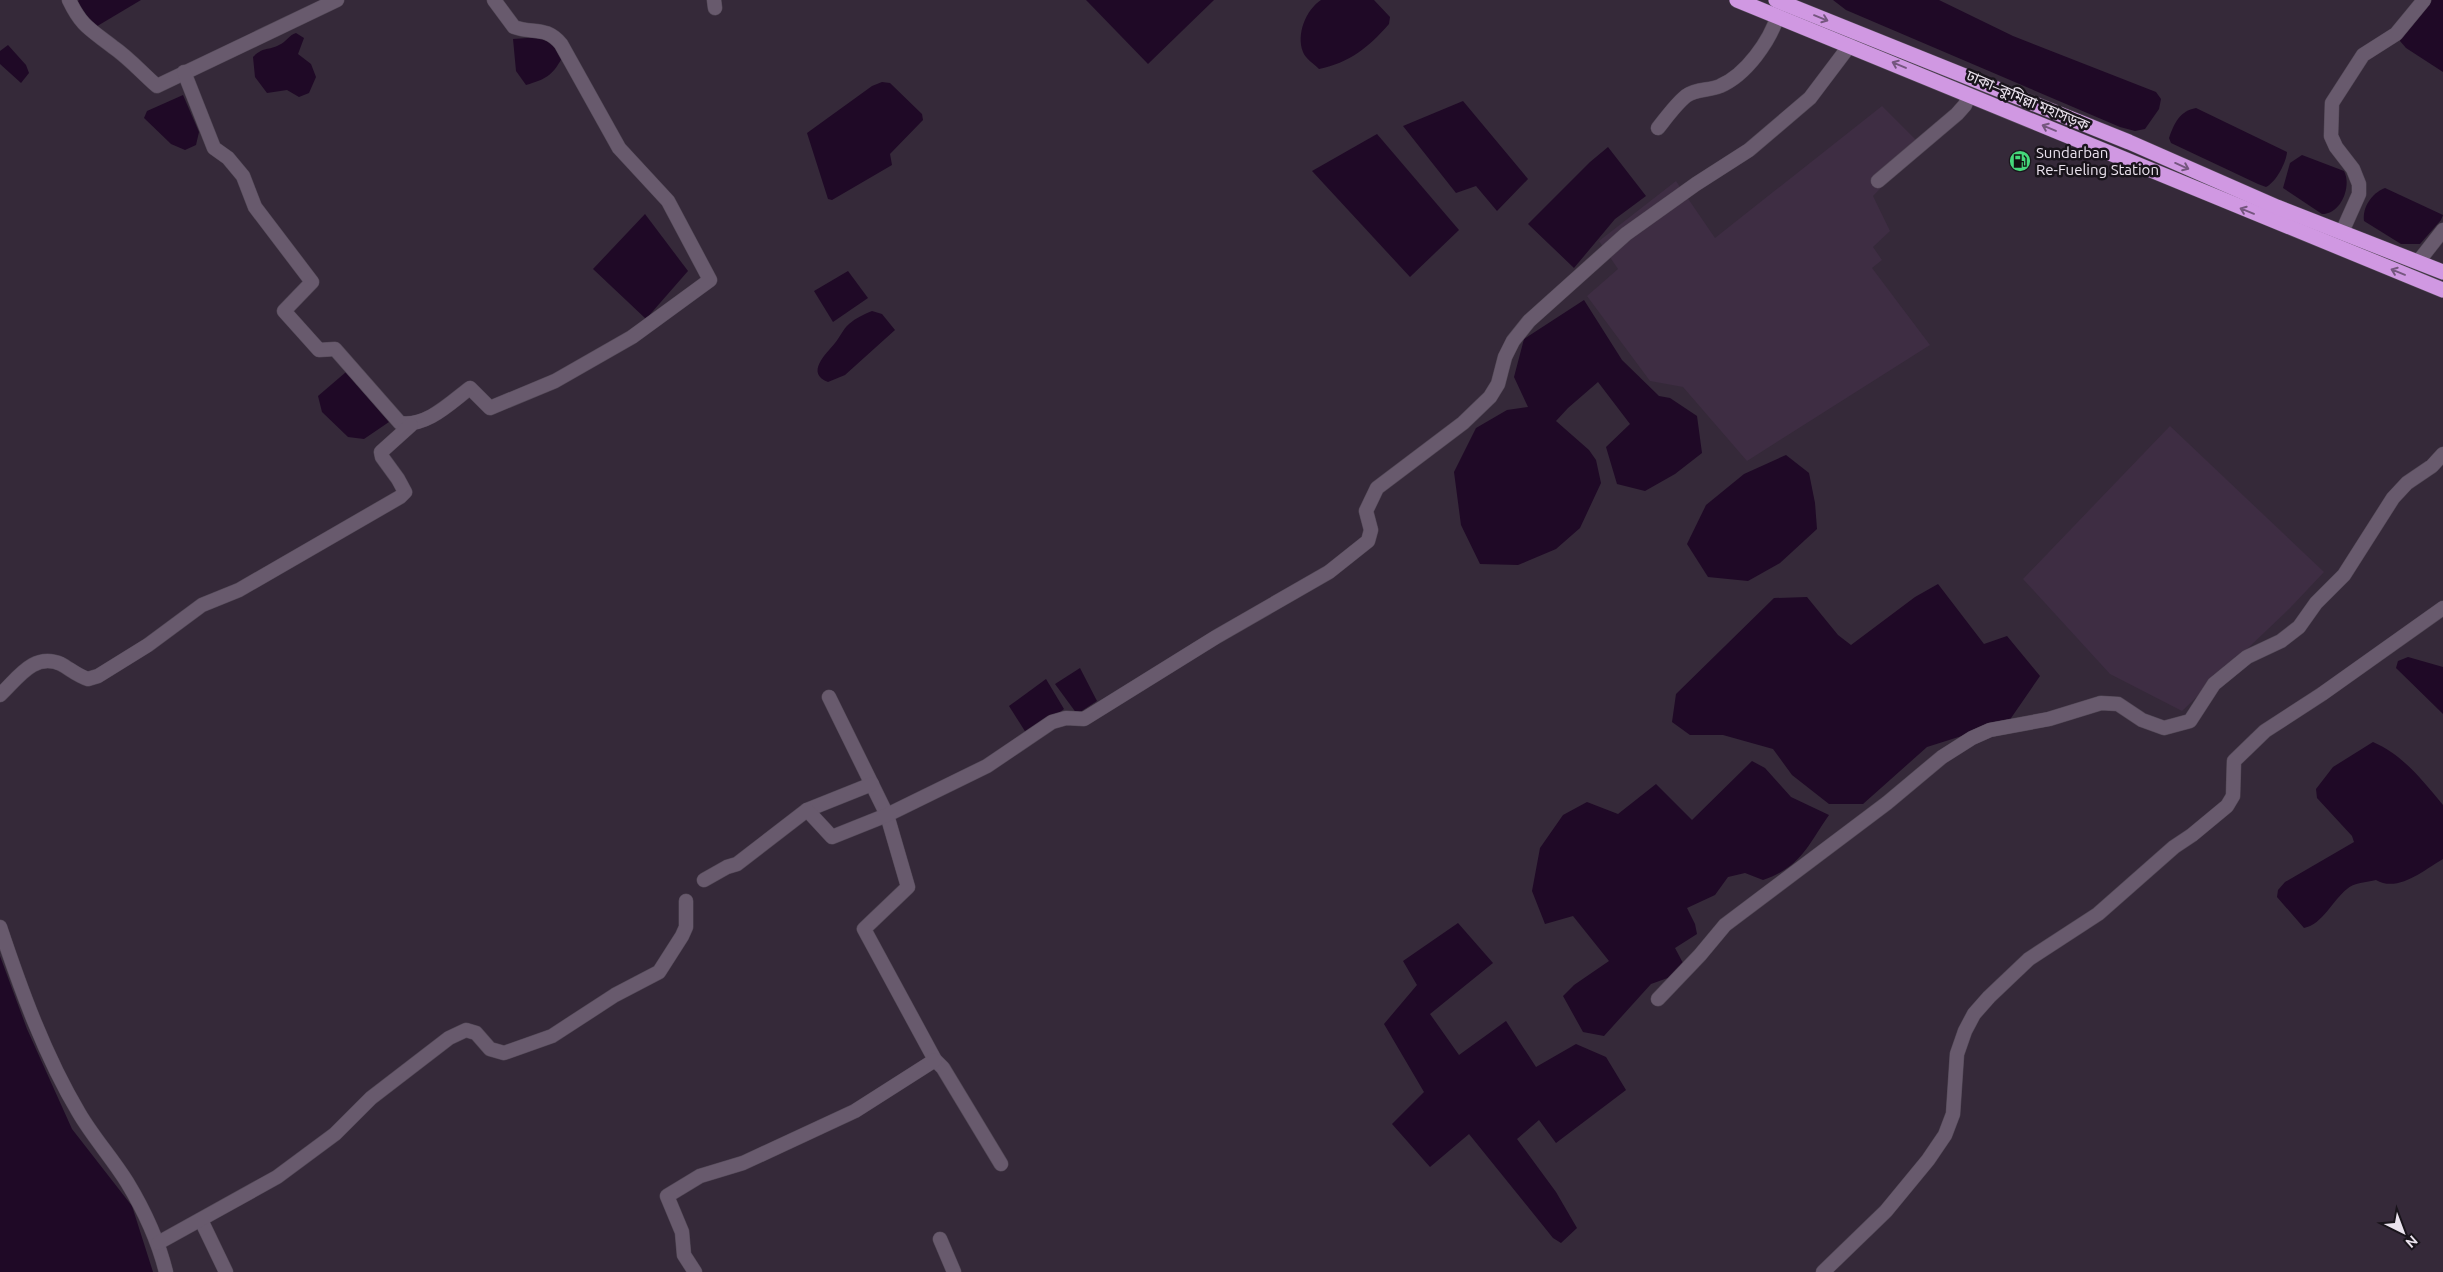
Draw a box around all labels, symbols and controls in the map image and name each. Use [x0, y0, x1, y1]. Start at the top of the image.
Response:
one-way arrow [1813, 14, 1828, 24]
one-way arrow [1892, 60, 1907, 70]
street label: ঢাকা–কুমিল্লা মহাসড়ক [1963, 66, 2093, 135]
one-way arrow [2042, 123, 2057, 133]
place label: Sundarban Re-Fueling Station [2036, 144, 2159, 178]
fuel station icon: Sundarban Re-Fueling Station [2008, 149, 2032, 173]
one-way arrow [2174, 161, 2189, 171]
one-way arrow [2240, 205, 2255, 215]
one-way arrow [2391, 267, 2406, 276]
north arrow [2378, 1207, 2428, 1257]
text: N [2402, 1232, 2421, 1251]

